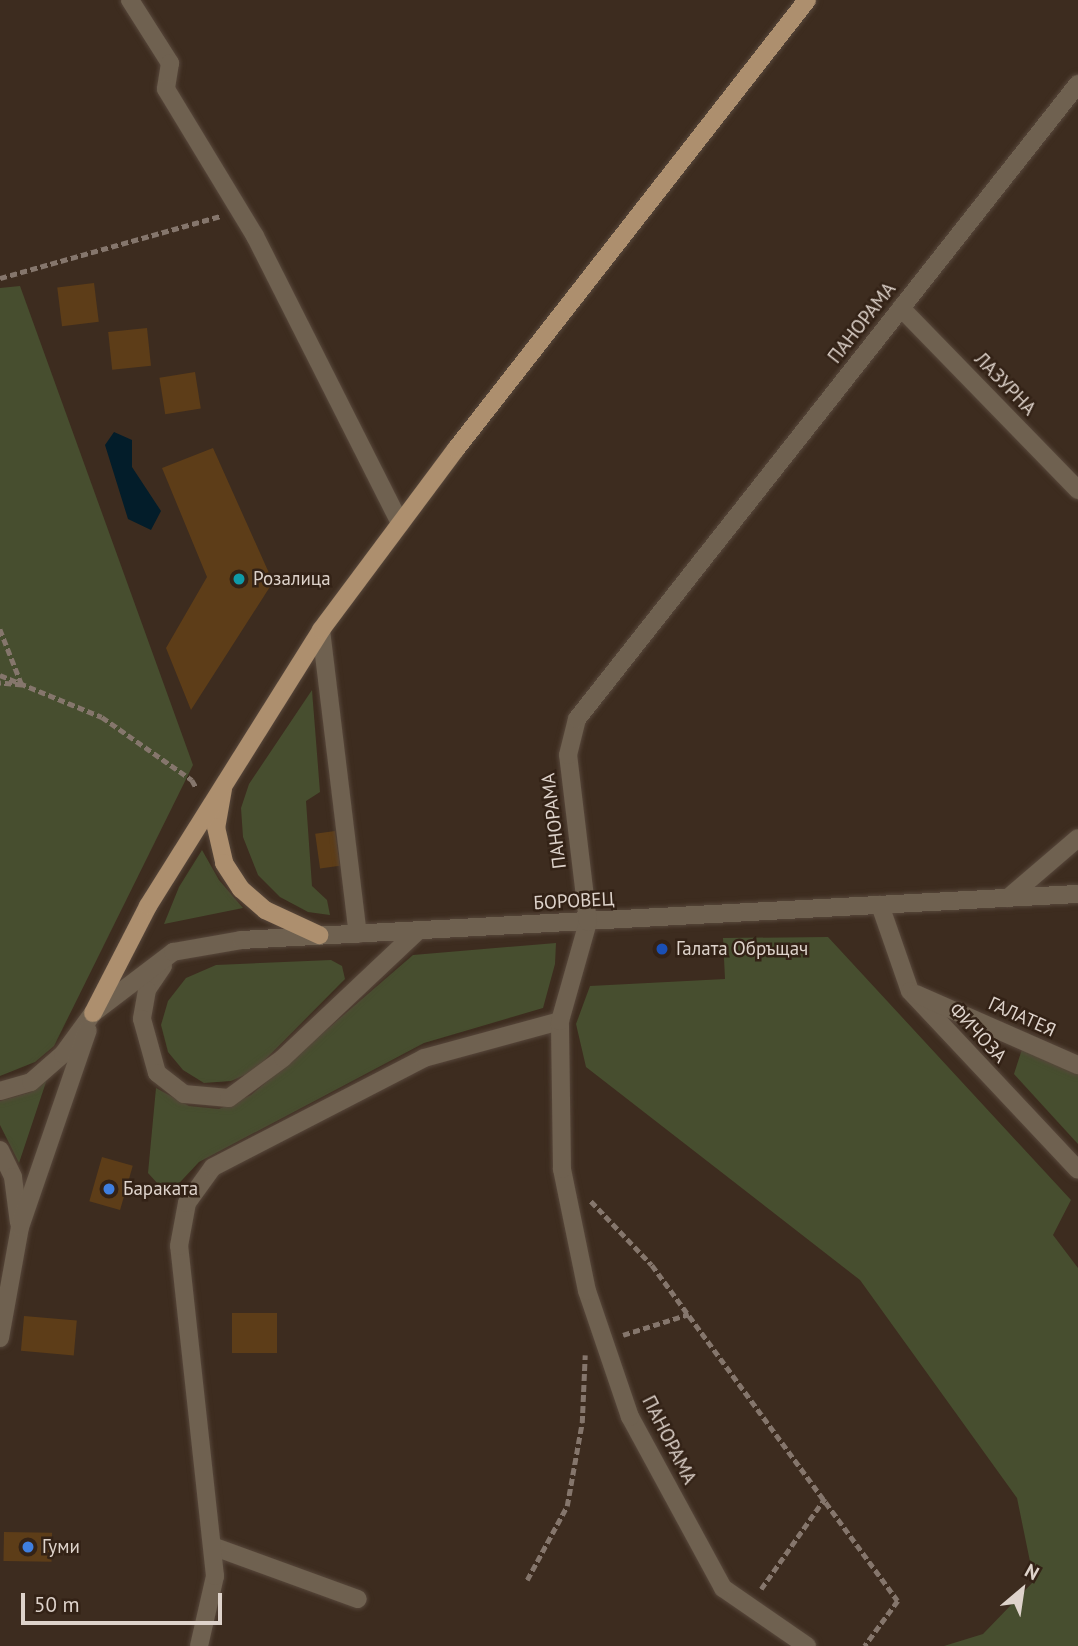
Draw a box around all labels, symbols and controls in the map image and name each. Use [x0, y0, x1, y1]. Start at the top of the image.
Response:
street label: ПАНОРАМА [823, 278, 901, 368]
street label: ЛАЗУРНА [970, 348, 1040, 420]
place label: Розалица [253, 568, 331, 590]
marker: Розалица [231, 571, 247, 587]
street label: ПАНОРАМА [537, 772, 571, 870]
street label: БОРОВЕЦ [533, 887, 615, 915]
place label: Галата Обръщач [676, 938, 808, 960]
marker: Галата Обръщач [654, 941, 670, 957]
street label: ГАЛАТЕЯ [985, 992, 1059, 1042]
street label: ФИЧОЗА [945, 998, 1011, 1068]
place label: Бараката [123, 1178, 198, 1200]
marker: Бараката [101, 1181, 117, 1197]
street label: ПАНОРАМА [637, 1392, 701, 1488]
place label: Гуми [42, 1536, 80, 1558]
marker: Гуми [20, 1539, 36, 1555]
north arrow [987, 1555, 1057, 1625]
text: N [1021, 1558, 1043, 1585]
scale bar [24, 1580, 226, 1624]
text: 50 m [34, 1591, 80, 1618]

